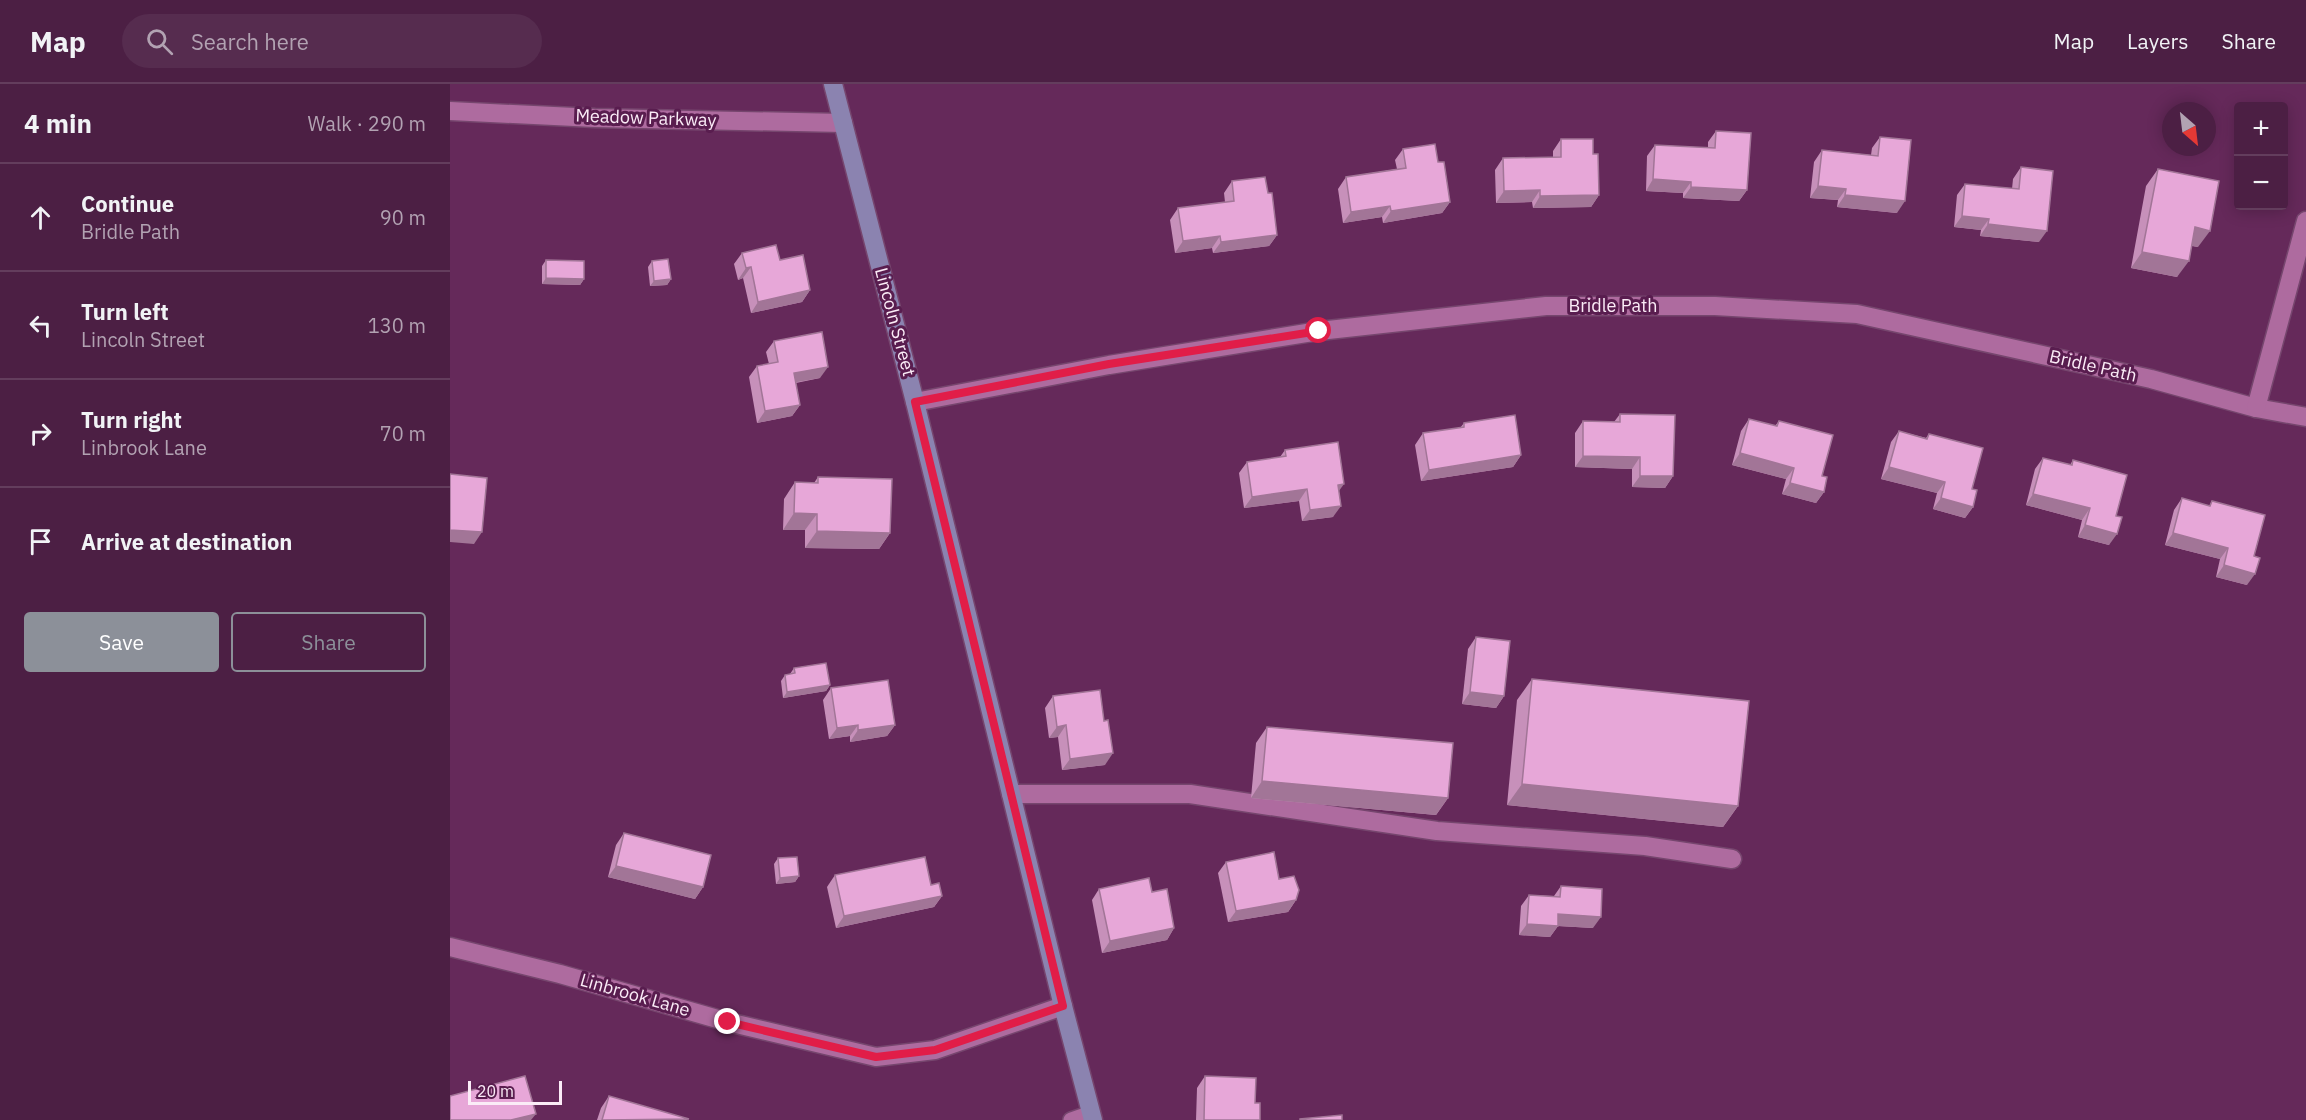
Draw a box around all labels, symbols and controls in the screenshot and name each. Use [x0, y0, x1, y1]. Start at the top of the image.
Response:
search box [122, 14, 542, 68]
text: Map [30, 23, 86, 60]
icon: search [143, 25, 176, 58]
text: Search here [191, 27, 309, 56]
text: Map [2054, 27, 2094, 55]
text: Layers [2127, 27, 2189, 55]
text: Share [2222, 27, 2276, 55]
north arrow [2162, 102, 2216, 156]
map controls [2234, 102, 2288, 210]
button: + [2234, 102, 2288, 156]
street label: Meadow Parkway [575, 104, 717, 131]
text: 4 min [24, 106, 92, 140]
text: Walk · 290 m [308, 110, 426, 137]
button: − [2234, 156, 2288, 210]
text: Continue [81, 189, 174, 218]
icon: ahead [24, 201, 57, 234]
text: 90 m [380, 204, 426, 231]
text: Bridle Path [81, 218, 180, 245]
street label: Lincoln Street [870, 265, 921, 379]
street label: Bridle Path [1568, 294, 1658, 317]
text: Turn left [81, 297, 169, 326]
icon: left [24, 309, 57, 342]
text: 130 m [368, 312, 426, 339]
route start [1305, 317, 1331, 343]
text: Lincoln Street [81, 326, 205, 353]
street label: Bridle Path [2047, 344, 2139, 387]
text: Turn right [81, 405, 182, 434]
icon: right [24, 417, 57, 450]
text: 70 m [380, 420, 426, 447]
text: Linbrook Lane [81, 434, 207, 461]
icon: arrive [24, 525, 57, 558]
text: Arrive at destination [81, 527, 292, 556]
button: Save [24, 612, 219, 672]
button: Share [231, 612, 426, 672]
street label: Linbrook Lane [578, 968, 693, 1021]
route end [714, 1008, 740, 1034]
scale bar [468, 1078, 562, 1106]
text: 20 m [477, 1081, 514, 1101]

